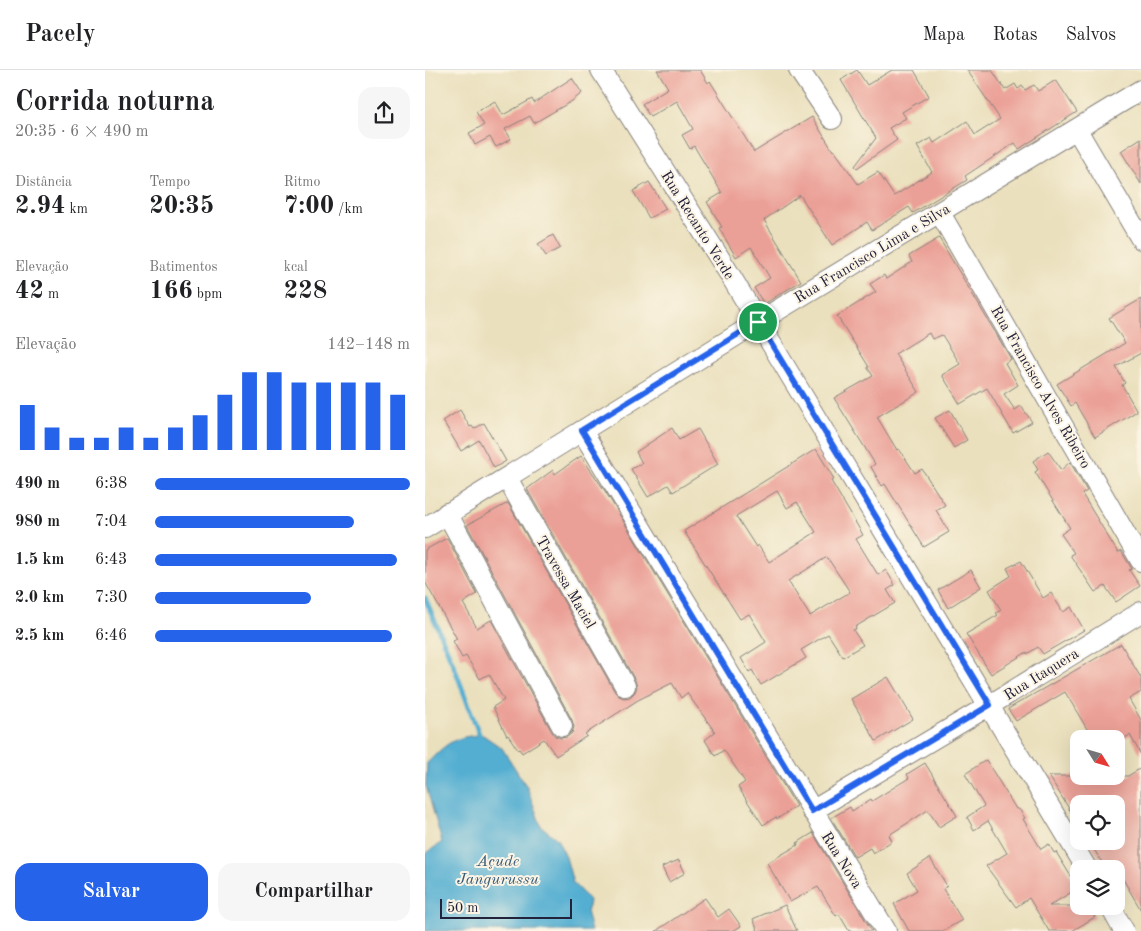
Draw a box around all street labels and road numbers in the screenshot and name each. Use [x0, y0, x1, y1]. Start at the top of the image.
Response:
street label: Rua Recanto Verde [657, 169, 736, 283]
street label: Rua Francisco Lima e Silva [792, 202, 954, 307]
street label: Rua Francisco Alves Ribeiro [987, 304, 1092, 472]
street label: Travessa Maciel [532, 534, 597, 632]
street label: Rua Itaquera [1002, 646, 1082, 704]
street label: Rua Nova [818, 830, 864, 892]

